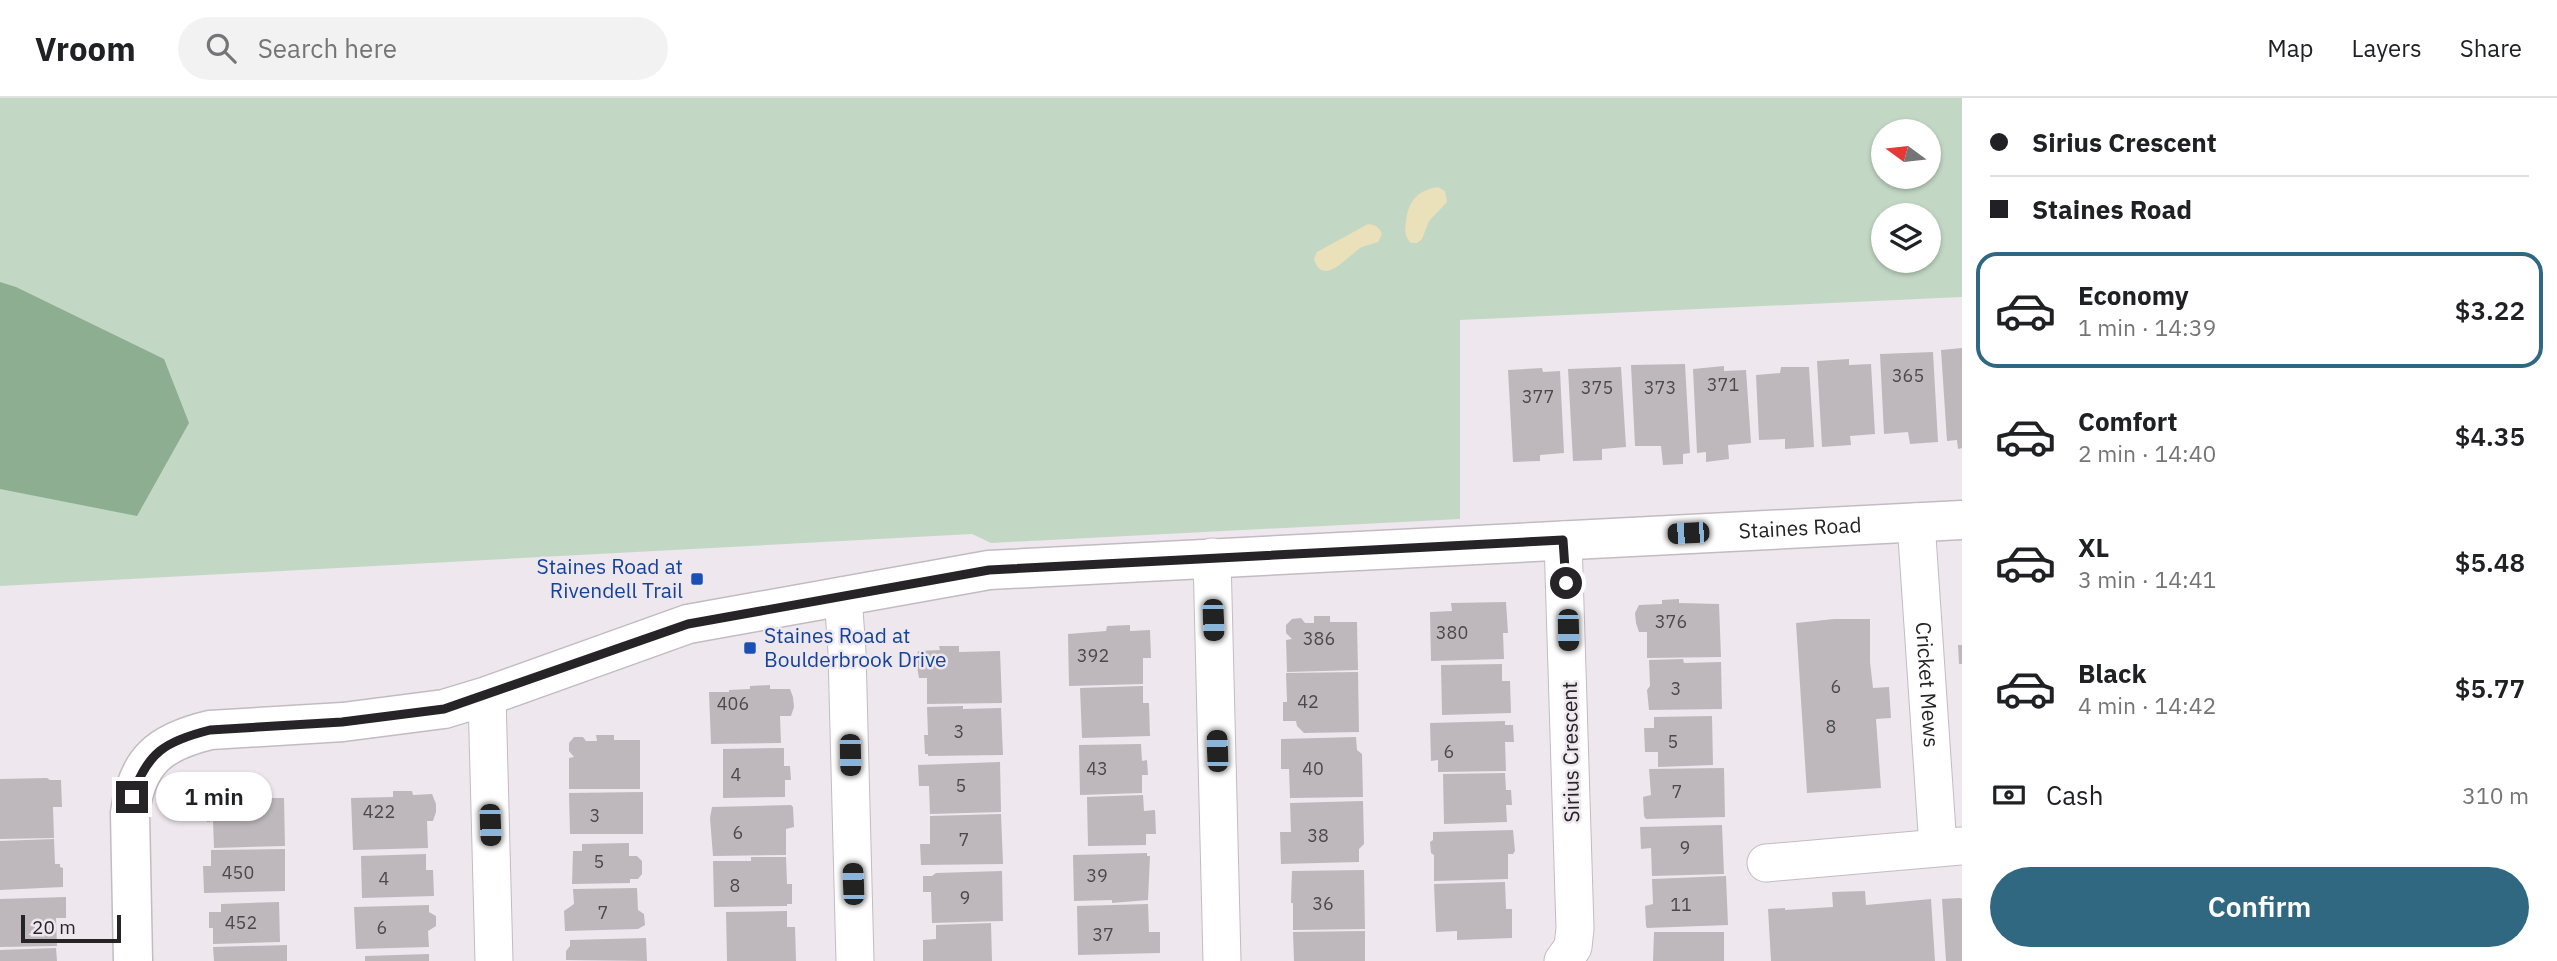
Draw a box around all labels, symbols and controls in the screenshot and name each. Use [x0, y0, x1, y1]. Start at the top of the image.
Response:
search box [178, 17, 668, 80]
text: Vroom [35, 27, 136, 70]
icon: search [202, 29, 240, 67]
text: Search here [258, 31, 397, 65]
text: Map [2267, 32, 2314, 64]
text: Layers [2352, 32, 2422, 64]
text: Share [2460, 32, 2522, 64]
north arrow [1871, 119, 1941, 189]
map controls [1871, 119, 1941, 273]
text: Sirius Crescent [2032, 125, 2217, 159]
text: Staines Road [2032, 192, 2192, 226]
button: layers [1871, 203, 1941, 273]
text: Economy [2078, 278, 2189, 312]
icon: car [1994, 279, 2057, 342]
text: $3.22 [2455, 293, 2525, 327]
text: 1 min · 14:39 [2078, 312, 2216, 342]
house number: 365 [1892, 364, 1924, 387]
house number: 371 [1707, 373, 1739, 396]
house number: 375 [1581, 376, 1613, 399]
house number: 373 [1644, 376, 1676, 399]
house number: 377 [1522, 385, 1554, 408]
text: Comfort [2078, 404, 2177, 438]
icon: car [1994, 405, 2057, 468]
text: $4.35 [2455, 419, 2525, 453]
text: 2 min · 14:40 [2078, 438, 2216, 468]
street label: Staines Road [1738, 510, 1862, 544]
car [1667, 521, 1710, 545]
text: XL [2078, 530, 2109, 564]
icon: car [1994, 531, 2057, 594]
text: $5.48 [2455, 545, 2525, 579]
place label: Staines Road at Rivendell Trail [537, 552, 683, 604]
text: 3 min · 14:41 [2078, 564, 2216, 594]
route start [1550, 567, 1582, 599]
marker: Staines Road at Rivendell Trail [689, 571, 705, 587]
car [1202, 599, 1225, 641]
car [1558, 609, 1579, 651]
house number: 376 [1655, 610, 1687, 633]
place label: Staines Road at Boulderbrook Drive [764, 621, 947, 673]
house number: 380 [1436, 621, 1468, 644]
street label: Cricket Mews [1910, 621, 1946, 748]
house number: 386 [1303, 627, 1335, 650]
marker: Staines Road at Boulderbrook Drive [742, 640, 758, 656]
house number: 392 [1077, 644, 1109, 667]
text: Black [2078, 656, 2146, 690]
icon: car [1994, 657, 2057, 720]
text: $5.77 [2455, 671, 2525, 705]
house number: 6 [1831, 675, 1841, 698]
house number: 3 [1671, 677, 1681, 700]
street label: Sirius Crescent [1555, 681, 1585, 823]
house number: 42 [1297, 690, 1319, 713]
text: 4 min · 14:42 [2078, 690, 2216, 720]
house number: 406 [717, 692, 749, 715]
house number: 8 [1826, 715, 1836, 738]
house number: 3 [954, 720, 964, 743]
car [1206, 730, 1229, 772]
house number: 5 [1668, 730, 1678, 753]
car [840, 734, 861, 776]
house number: 6 [1444, 740, 1454, 763]
house number: 43 [1086, 757, 1108, 780]
house number: 40 [1302, 757, 1324, 780]
house number: 4 [731, 763, 742, 786]
callout: 1 min [156, 772, 272, 822]
house number: 5 [956, 774, 966, 797]
icon: cash [1990, 776, 2028, 814]
text: Cash [2046, 778, 2103, 812]
house number: 7 [1672, 780, 1682, 803]
text: 310 m [2462, 780, 2529, 810]
route end [116, 781, 148, 813]
text: 1 min [184, 781, 244, 811]
house number: 422 [363, 800, 395, 823]
car [479, 804, 502, 846]
house number: 3 [590, 804, 600, 827]
house number: 6 [733, 821, 743, 844]
house number: 38 [1307, 824, 1329, 847]
house number: 7 [959, 828, 969, 851]
house number: 9 [1680, 836, 1690, 859]
house number: 5 [594, 850, 604, 873]
house number: 450 [222, 861, 254, 884]
car [842, 863, 865, 905]
house number: 39 [1086, 864, 1108, 887]
house number: 4 [379, 867, 390, 890]
button: Confirm [1990, 867, 2529, 947]
house number: 8 [730, 874, 740, 897]
house number: 9 [960, 886, 970, 909]
house number: 36 [1312, 892, 1334, 915]
house number: 11 [1670, 893, 1692, 916]
house number: 7 [598, 901, 608, 924]
house number: 452 [225, 911, 257, 934]
scale bar [21, 912, 121, 944]
text: 20 m [32, 915, 76, 939]
house number: 6 [377, 916, 387, 939]
house number: 37 [1092, 923, 1114, 946]

